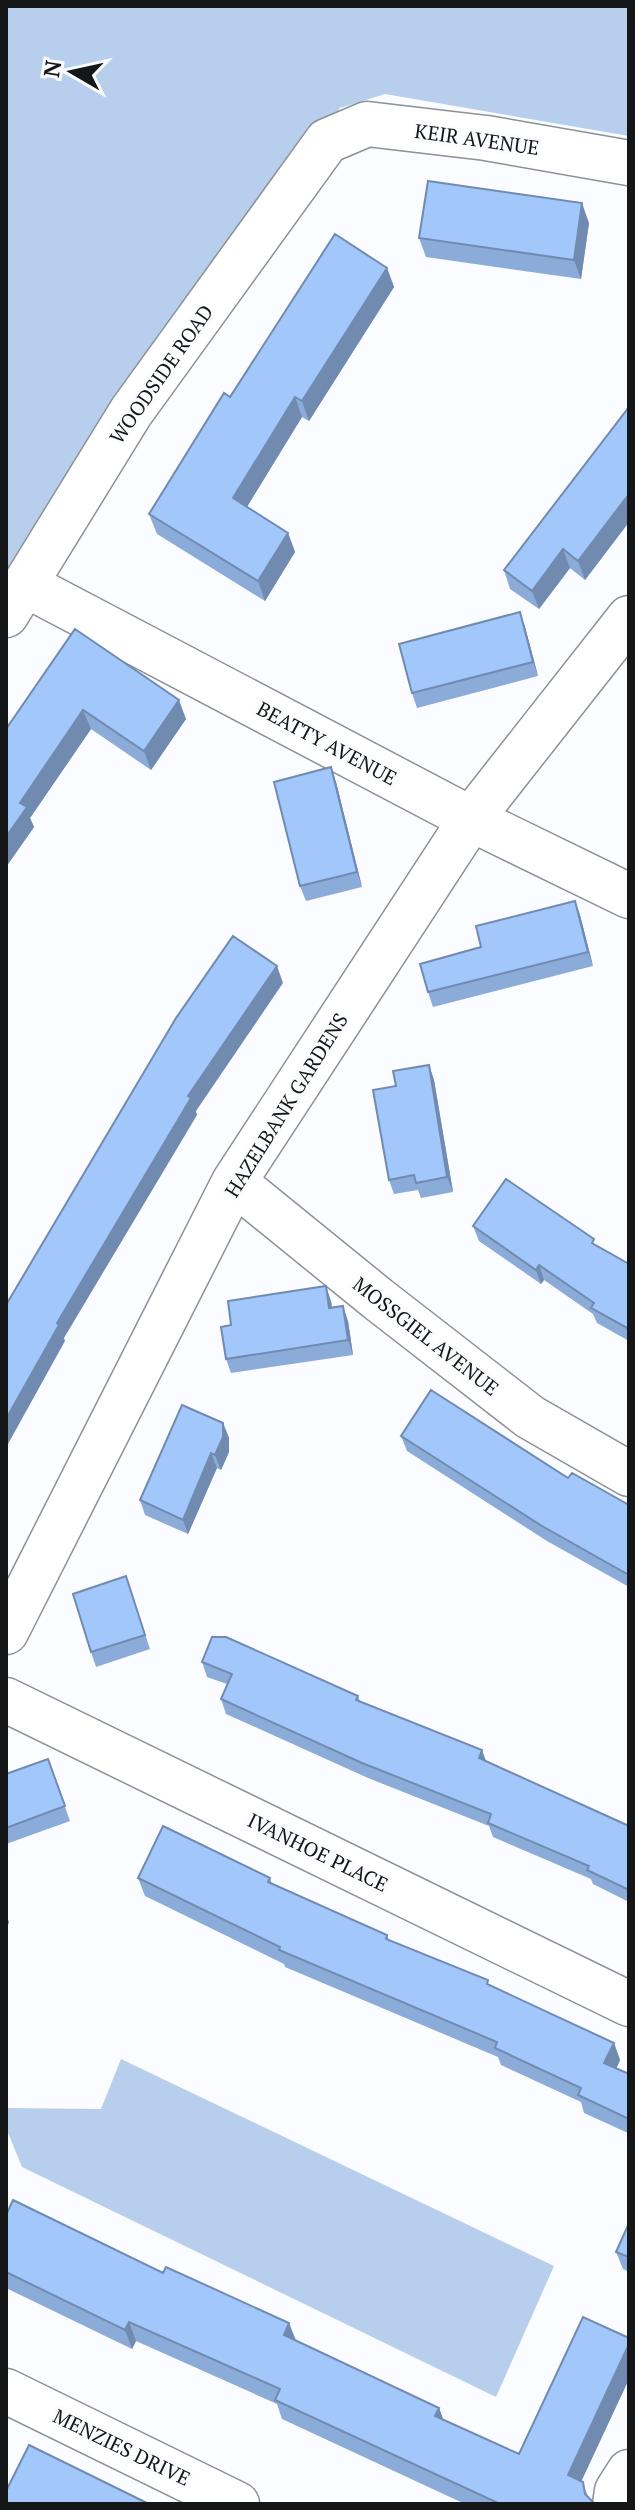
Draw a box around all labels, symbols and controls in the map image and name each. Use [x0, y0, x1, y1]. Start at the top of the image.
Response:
north arrow [32, 32, 112, 112]
text: N [36, 58, 67, 79]
street label: KEIR AVENUE [413, 117, 541, 161]
street label: WOODSIDE ROAD [103, 299, 219, 449]
street label: BEATTY AVENUE [252, 695, 402, 791]
street label: HAZELBANK GARDENS [218, 1008, 354, 1202]
street label: MOSSGIEL AVENUE [348, 1271, 504, 1401]
street label: IVANHOE PLACE [243, 1806, 393, 1898]
street label: MENZIES DRIVE [49, 2402, 195, 2492]

